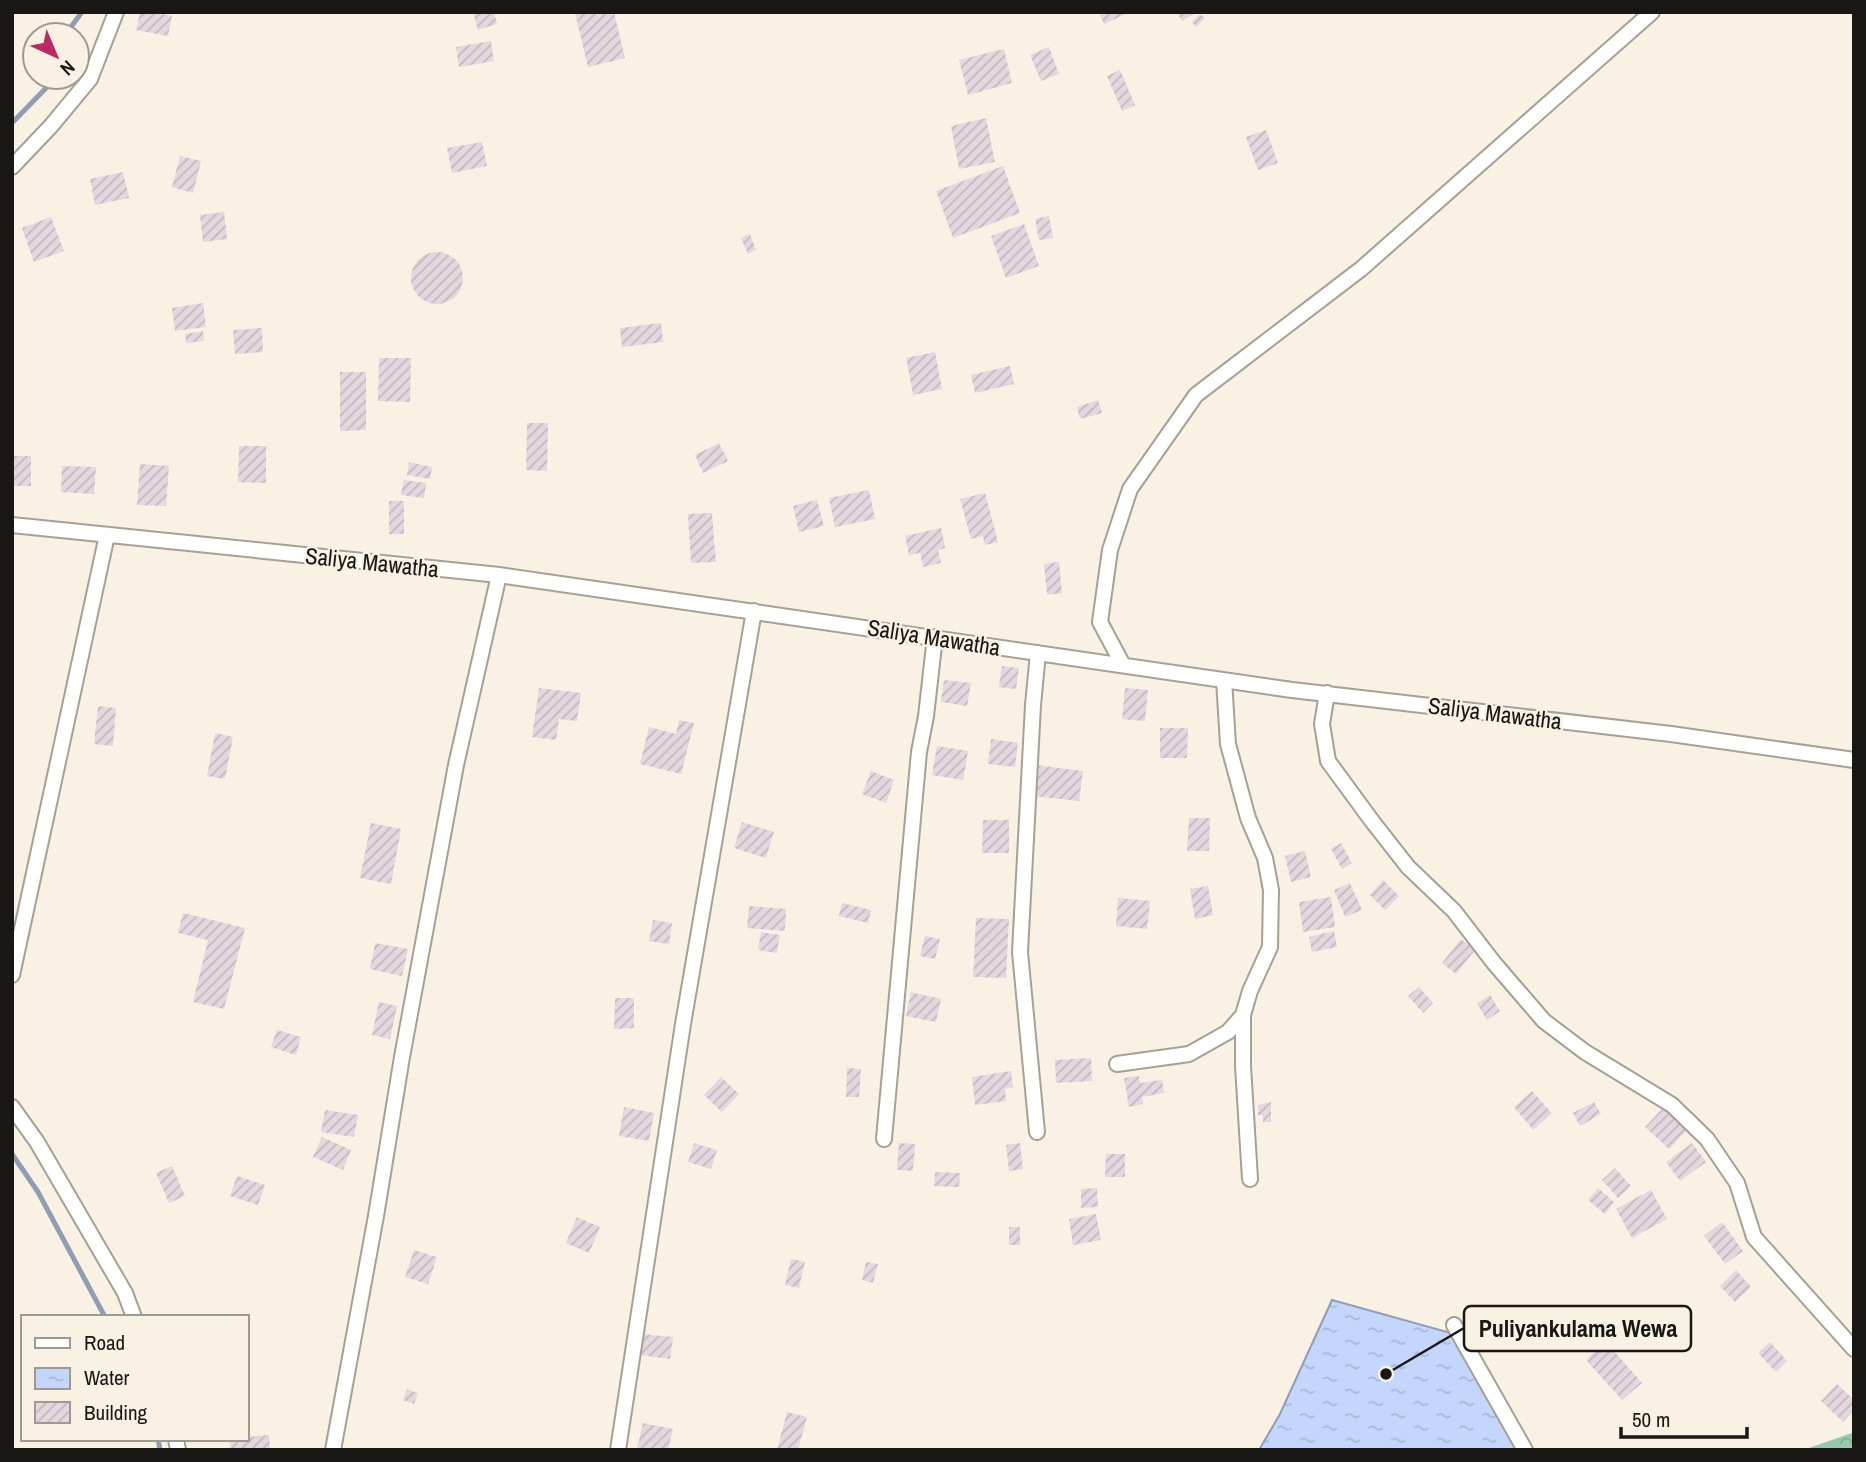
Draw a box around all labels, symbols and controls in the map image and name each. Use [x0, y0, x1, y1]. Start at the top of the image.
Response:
north arrow [21, 21, 91, 91]
text: N [55, 55, 81, 81]
street label: Saliya Mawatha [304, 540, 441, 584]
street label: Saliya Mawatha [865, 611, 1003, 663]
street label: Saliya Mawatha [1427, 689, 1564, 737]
callout: Puliyankulama Wewa [1464, 1306, 1691, 1351]
text: Puliyankulama Wewa [1479, 1312, 1677, 1344]
legend [21, 1315, 248, 1441]
text: Road [84, 1328, 125, 1357]
text: Water [84, 1363, 130, 1392]
scale bar [1621, 1396, 1747, 1440]
text: Building [84, 1398, 148, 1427]
text: 50 m [1632, 1405, 1670, 1434]

